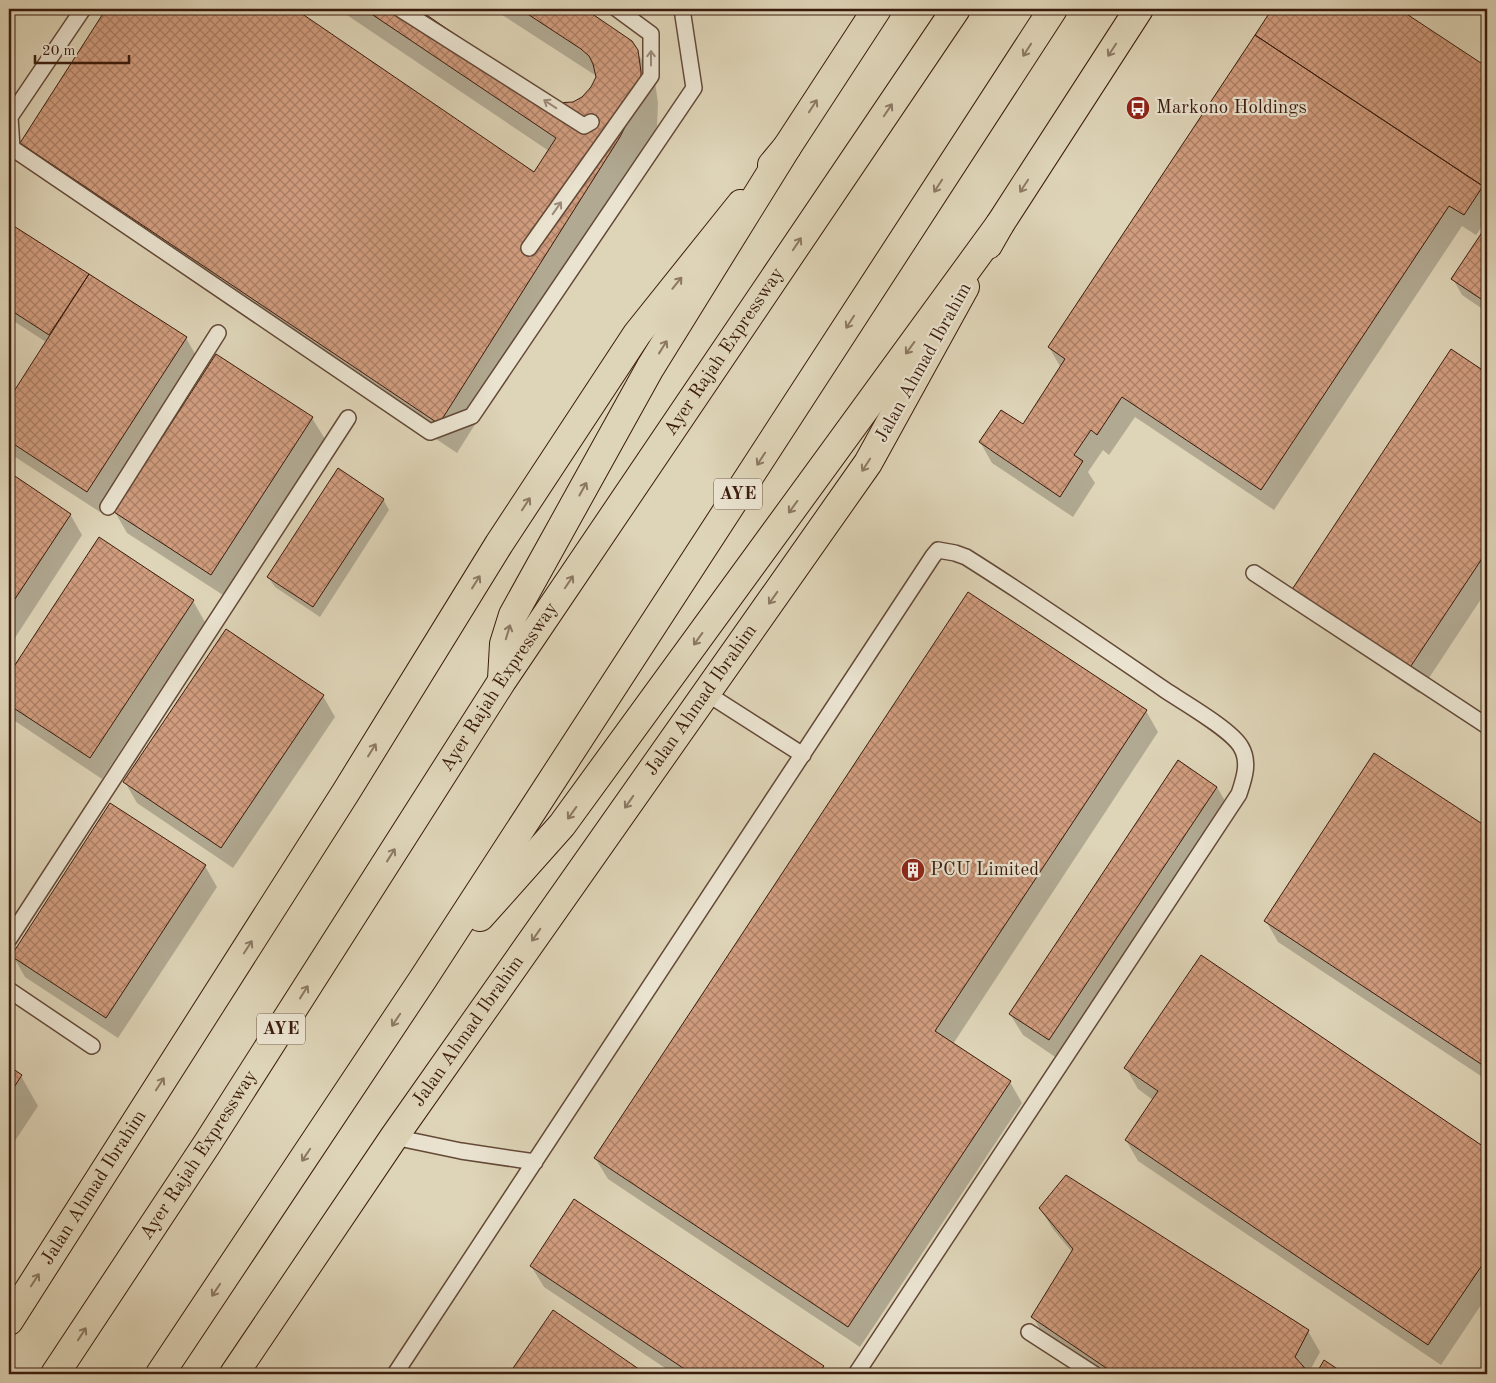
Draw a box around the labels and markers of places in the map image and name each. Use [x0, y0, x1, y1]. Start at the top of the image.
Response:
bus stop icon: Markono Holdings [1125, 95, 1151, 121]
place label: Markono Holdings [1156, 99, 1307, 118]
building icon: PCU Limited [900, 857, 926, 883]
place label: PCU Limited [930, 861, 1039, 880]

